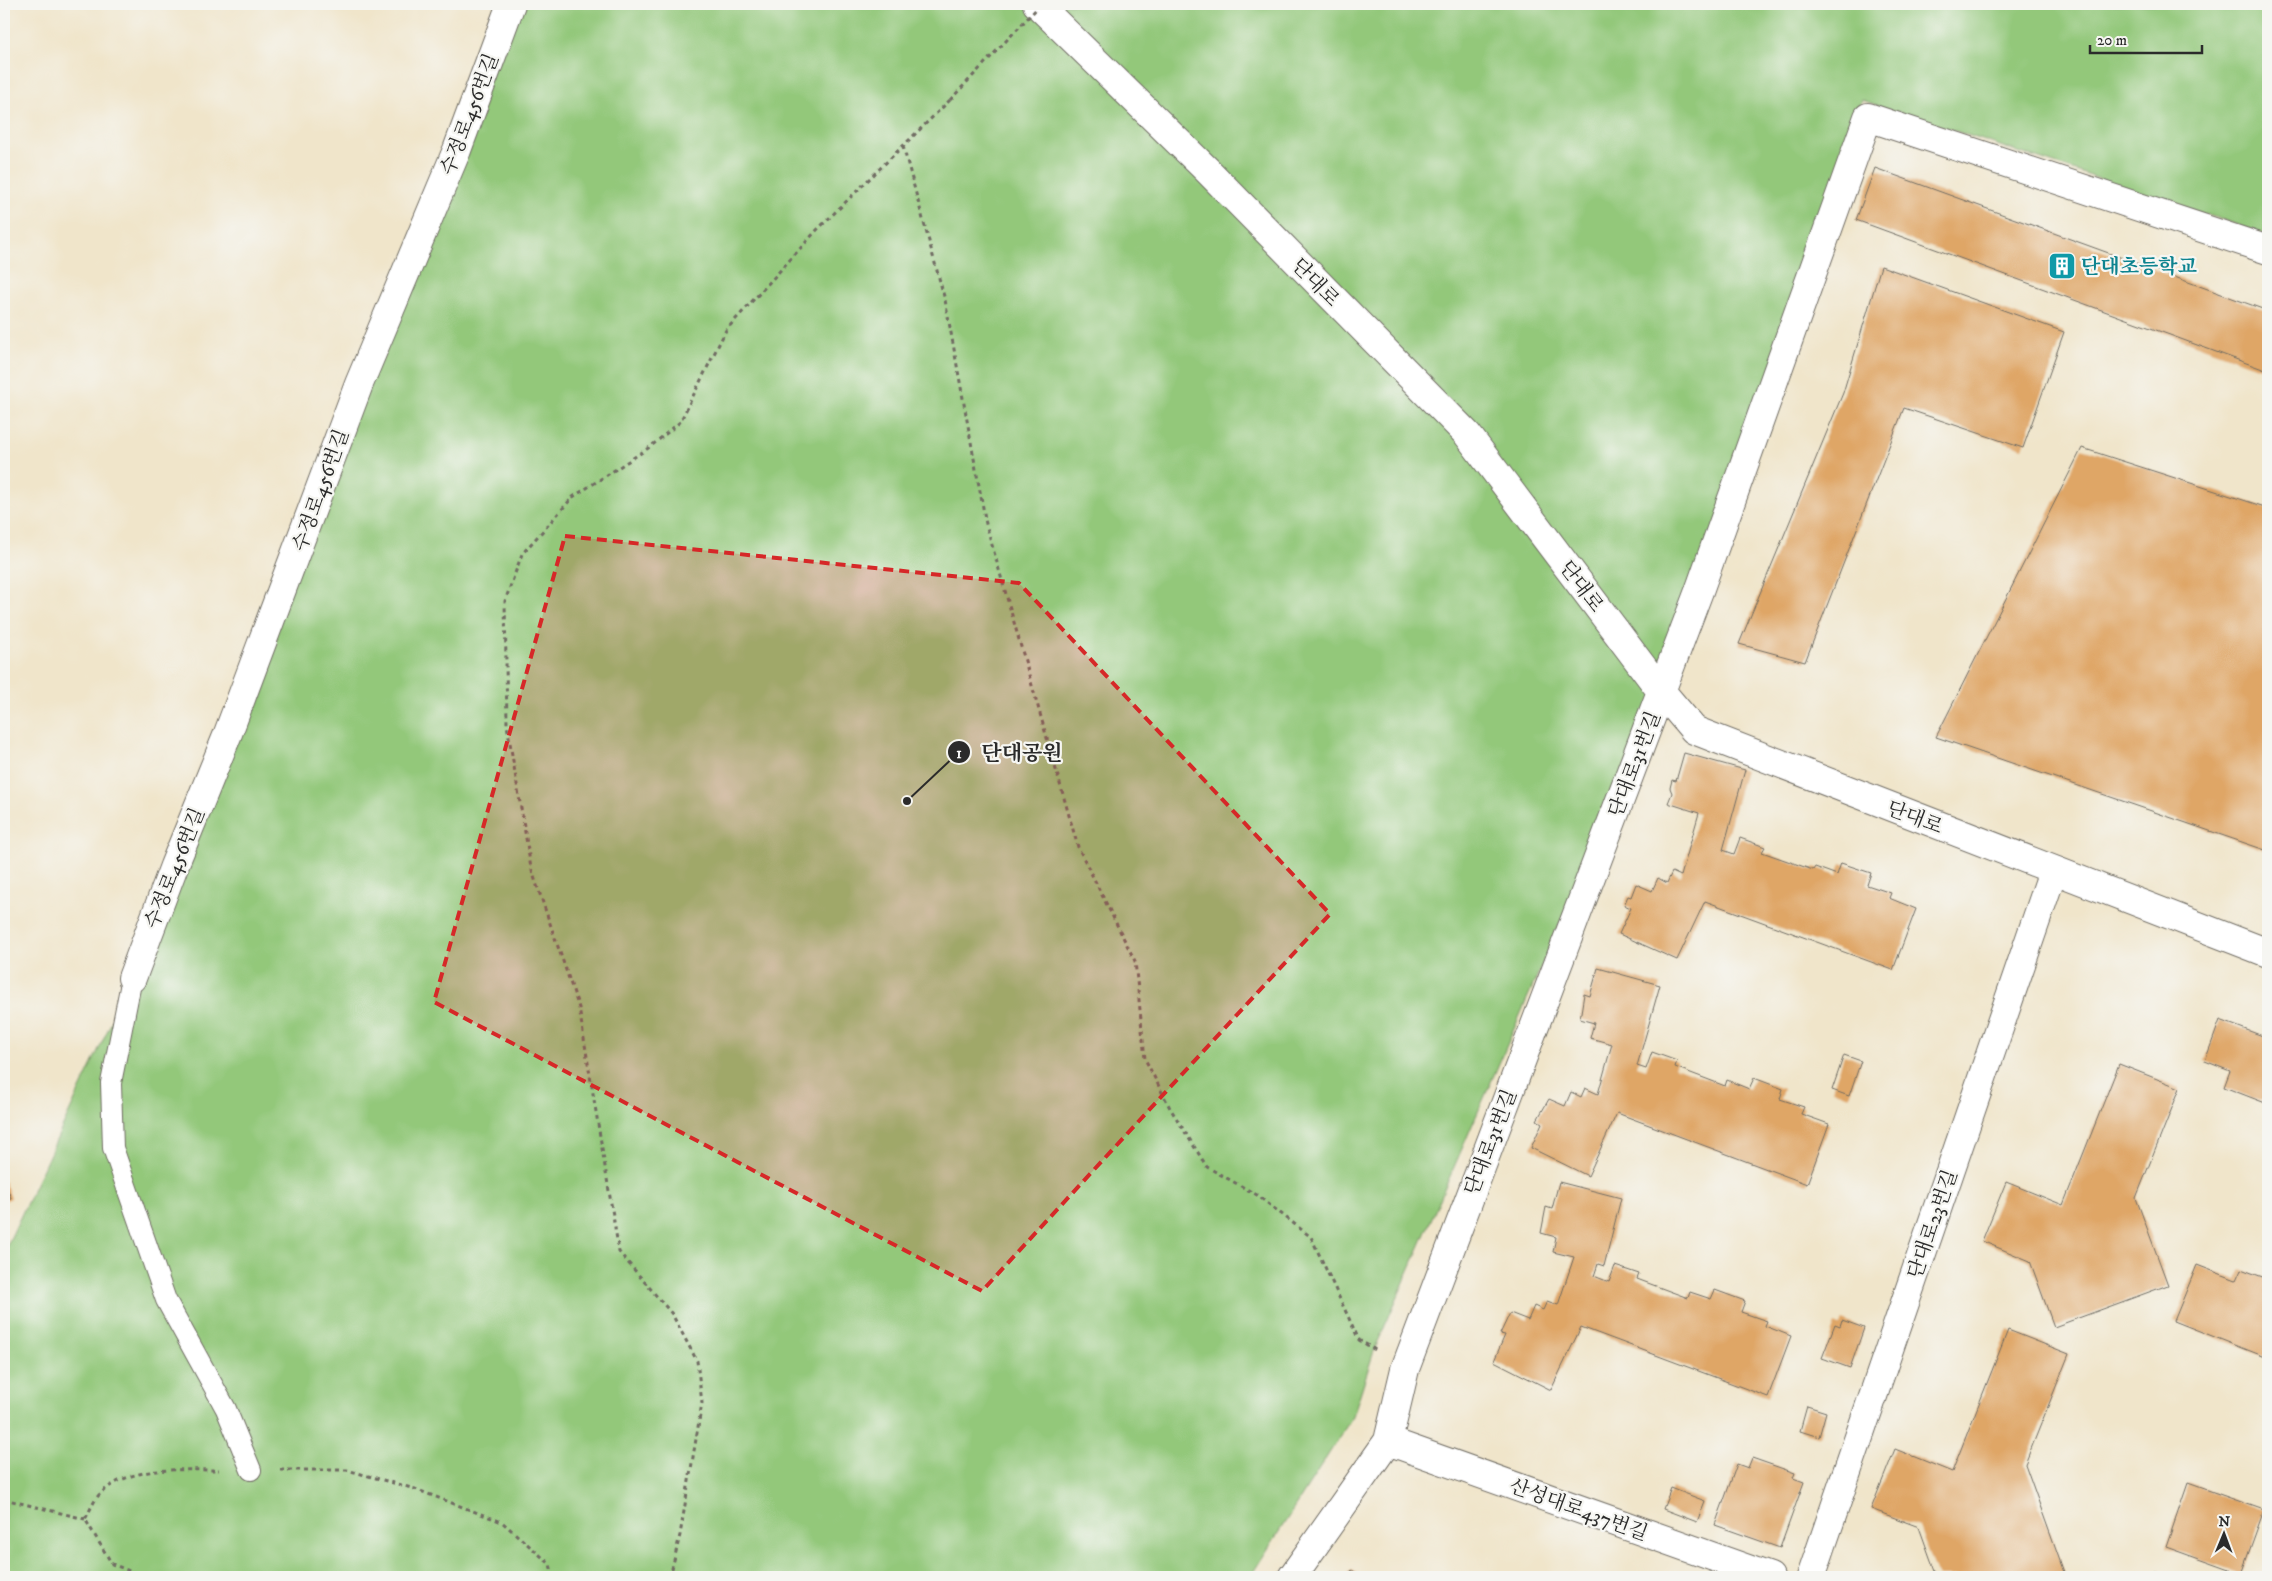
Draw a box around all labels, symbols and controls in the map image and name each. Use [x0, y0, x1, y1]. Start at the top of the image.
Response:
scale bar [2090, 22, 2202, 54]
text: 20 m [2097, 31, 2127, 50]
street label: 수정로456번길 [436, 50, 505, 179]
building icon: 단대초등학교 [2047, 251, 2077, 281]
street label: 단대로 [1286, 254, 1344, 313]
place label: 단대초등학교 [2081, 255, 2198, 280]
street label: 수정로456번길 [288, 426, 355, 555]
street label: 단대로 [1553, 556, 1608, 618]
street label: 단대로31번길 [1604, 708, 1667, 821]
callout: 단대공원 [947, 734, 1073, 770]
text: 단대공원 [981, 741, 1063, 767]
text: 1 [956, 744, 962, 763]
street label: 단대로 [1883, 796, 1946, 840]
street label: 수정로456번길 [140, 804, 211, 933]
street label: 단대로31번길 [1460, 1086, 1523, 1199]
street label: 단대로23번길 [1903, 1167, 1964, 1282]
street label: 산성대로437번길 [1506, 1474, 1651, 1547]
north arrow [2200, 1508, 2250, 1558]
text: N [2218, 1513, 2231, 1531]

